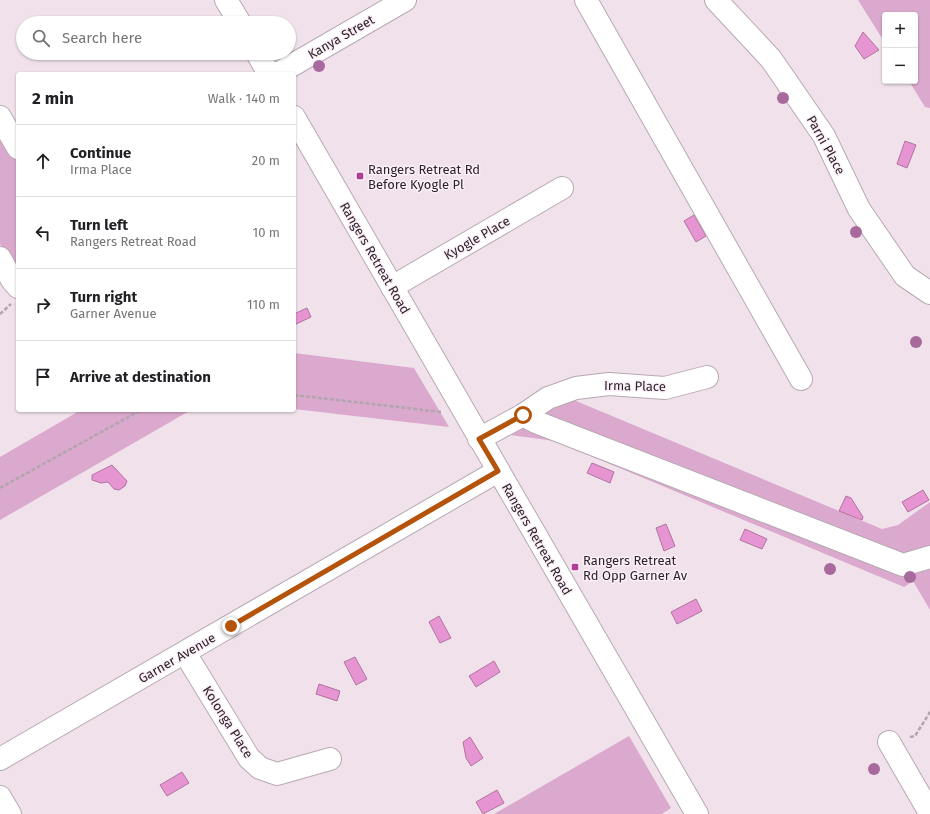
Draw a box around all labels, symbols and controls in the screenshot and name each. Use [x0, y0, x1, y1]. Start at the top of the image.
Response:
street label: Kanya Street [305, 12, 377, 62]
map controls [882, 12, 918, 84]
button: + [882, 12, 918, 48]
search box [16, 16, 296, 60]
icon: search [30, 27, 52, 49]
text: Search here [62, 29, 142, 47]
button: − [882, 48, 918, 84]
text: 2 min [32, 88, 74, 109]
text: Walk · 140 m [208, 91, 280, 106]
street label: Parni Place [804, 113, 848, 177]
text: Continue [70, 144, 131, 162]
icon: ahead [32, 150, 54, 172]
text: 20 m [252, 153, 280, 168]
text: Irma Place [70, 162, 132, 177]
place label: Rangers Retreat Rd Before Kyogle Pl [368, 162, 480, 192]
marker: Rangers Retreat Rd Before Kyogle Pl [355, 171, 365, 181]
street label: Rangers Retreat Road [337, 199, 413, 317]
street label: Kyogle Place [441, 213, 513, 263]
text: Turn left [70, 216, 128, 234]
icon: left [32, 222, 54, 244]
text: 10 m [253, 225, 280, 240]
text: Rangers Retreat Road [70, 234, 197, 249]
text: Turn right [70, 288, 137, 306]
icon: right [32, 294, 54, 316]
text: 110 m [247, 297, 280, 312]
text: Garner Avenue [70, 306, 157, 321]
icon: arrive [32, 366, 54, 388]
text: Arrive at destination [70, 368, 211, 386]
street label: Irma Place [604, 378, 666, 394]
route start [514, 406, 532, 424]
street label: Rangers Retreat Road [499, 480, 575, 598]
place label: Rangers Retreat Rd Opp Garner Av [583, 553, 688, 583]
marker: Rangers Retreat Rd Opp Garner Av [570, 562, 580, 572]
route end [222, 617, 240, 635]
street label: Garner Avenue [136, 630, 218, 686]
street label: Kolonga Place [200, 683, 256, 761]

